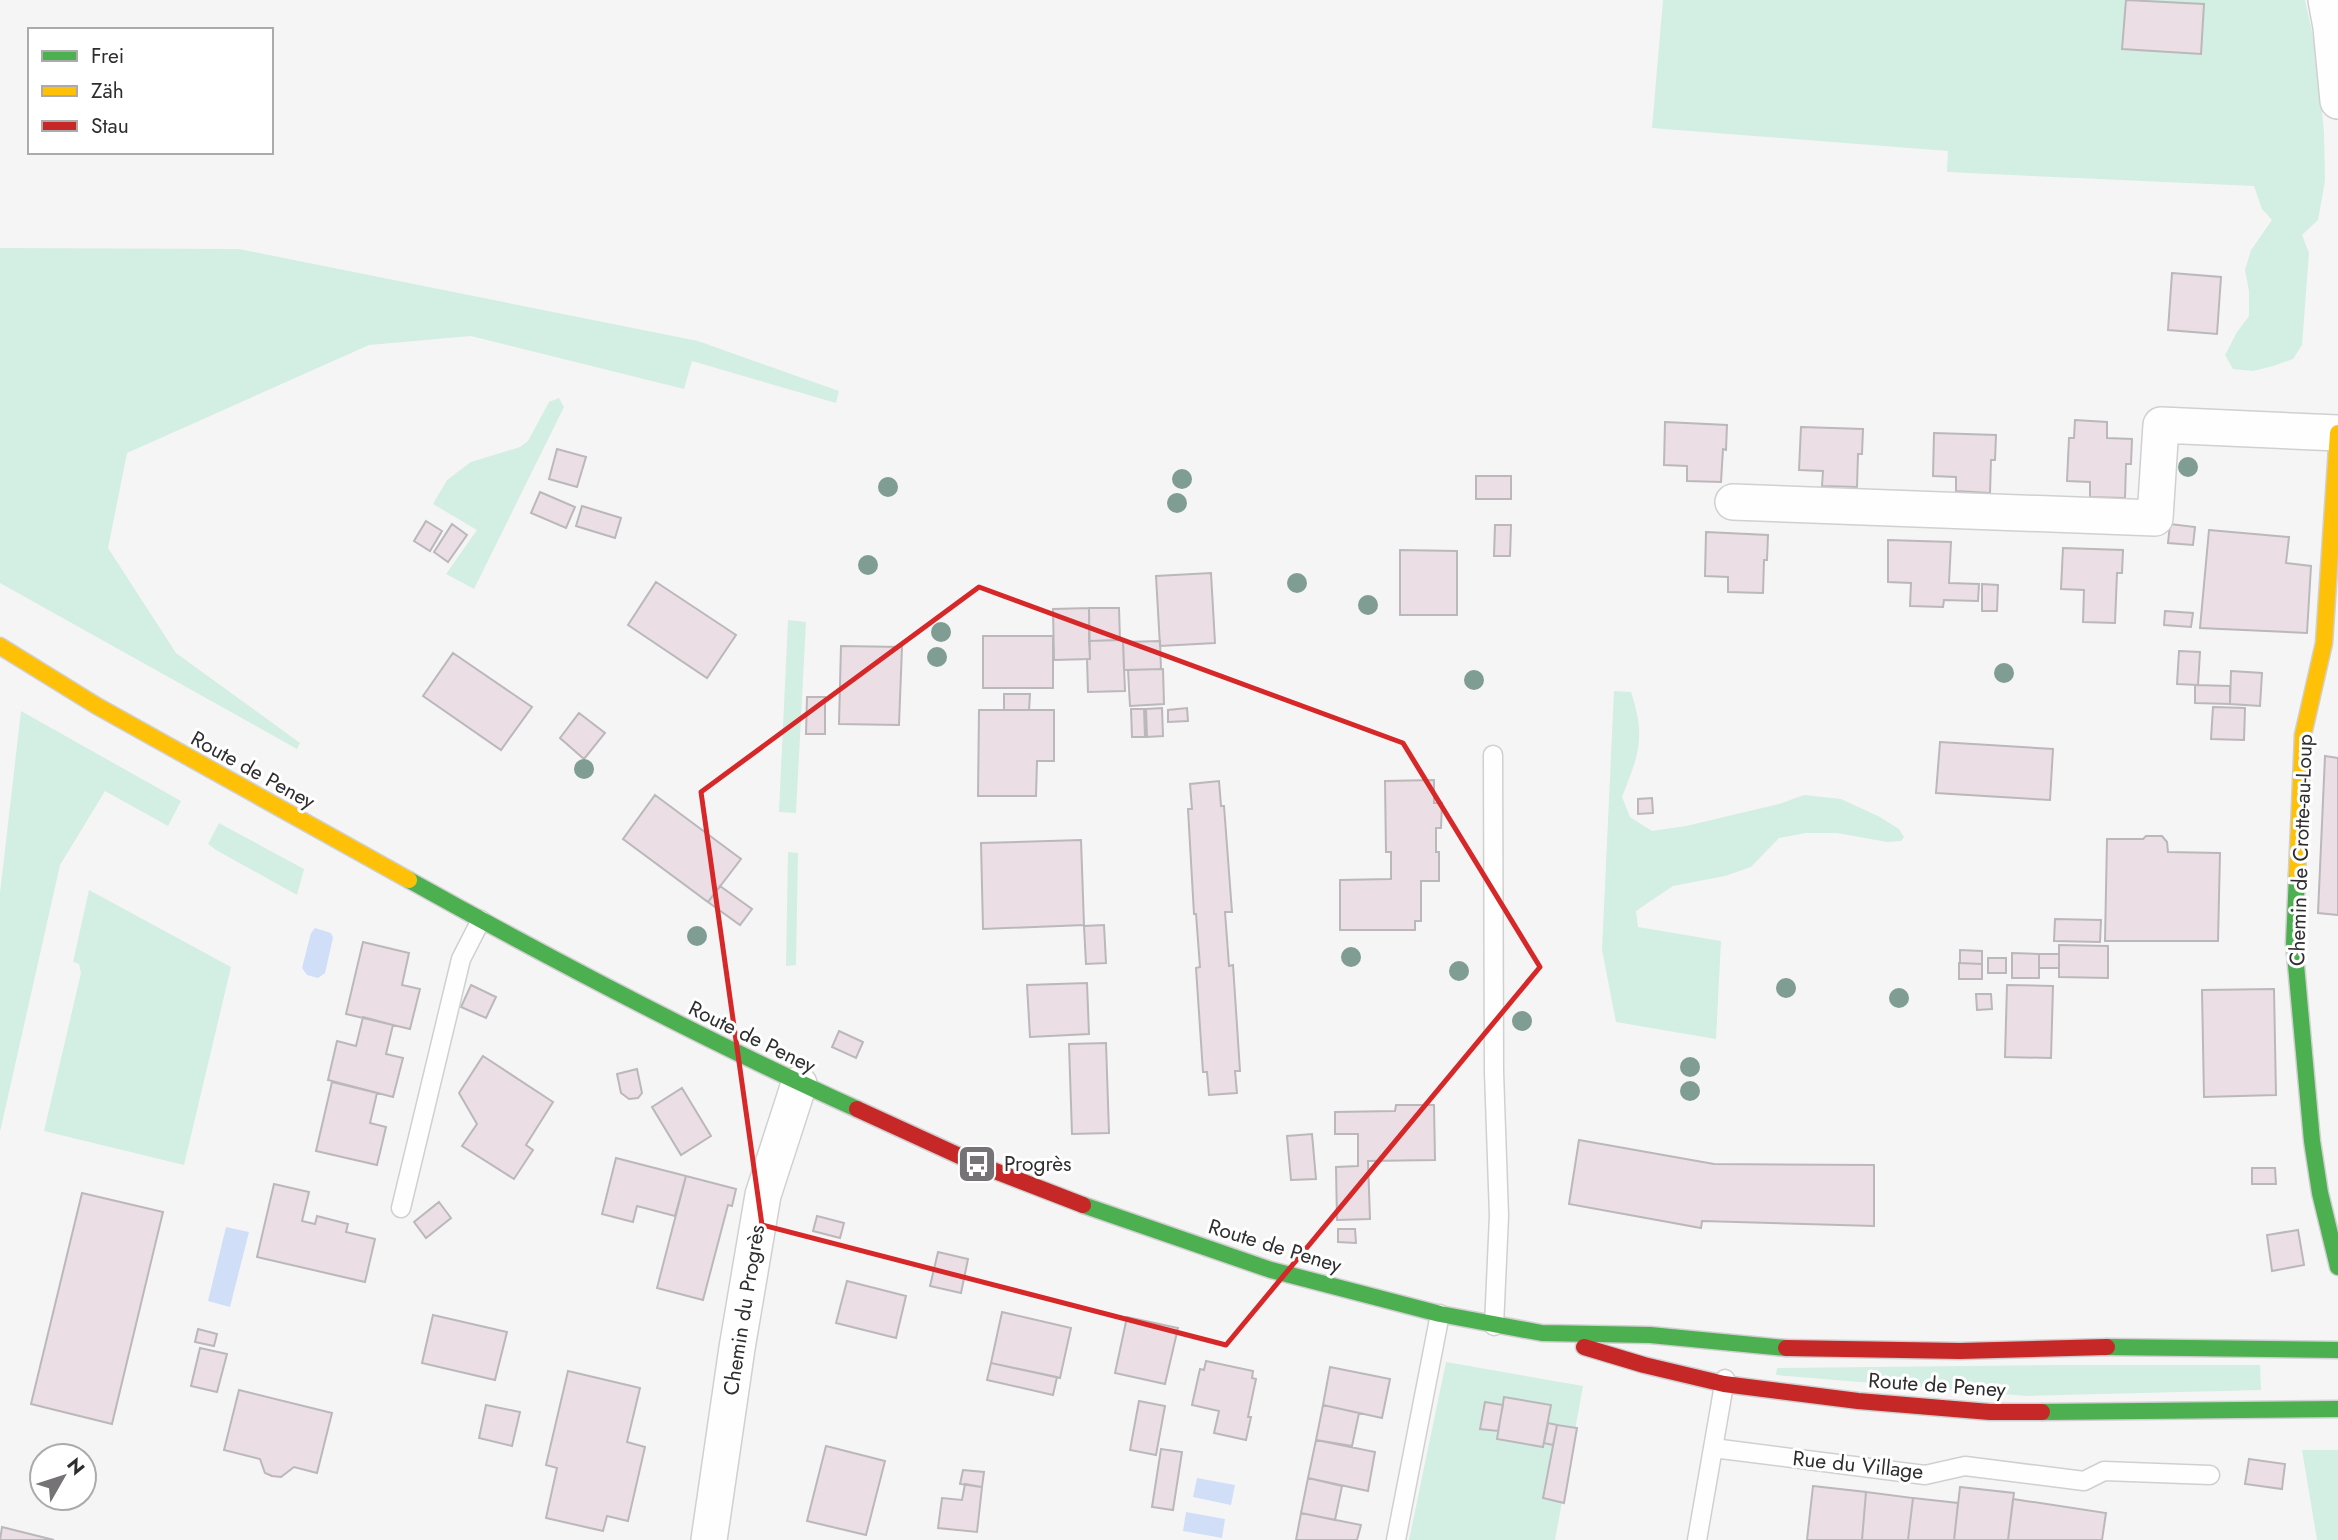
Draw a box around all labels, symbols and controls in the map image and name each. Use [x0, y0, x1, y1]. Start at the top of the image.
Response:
legend [28, 28, 273, 154]
text: Frei [91, 41, 124, 71]
text: Zäh [91, 76, 124, 106]
text: Stau [91, 111, 129, 141]
street label: Route de Peney [185, 723, 321, 817]
street label: Chemin de Crotte-au-Loup [2282, 734, 2320, 966]
street label: Route de Peney [683, 993, 821, 1081]
bus stop icon: Progrès [956, 1143, 998, 1185]
place label: Progrès [1004, 1149, 1072, 1179]
street label: Route de Peney [1205, 1211, 1346, 1281]
street label: Chemin du Progrès [716, 1223, 772, 1397]
street label: Route de Peney [1867, 1365, 2008, 1405]
north arrow [28, 1442, 98, 1512]
street label: Rue du Village [1791, 1443, 1925, 1487]
text: N [61, 1452, 91, 1481]

